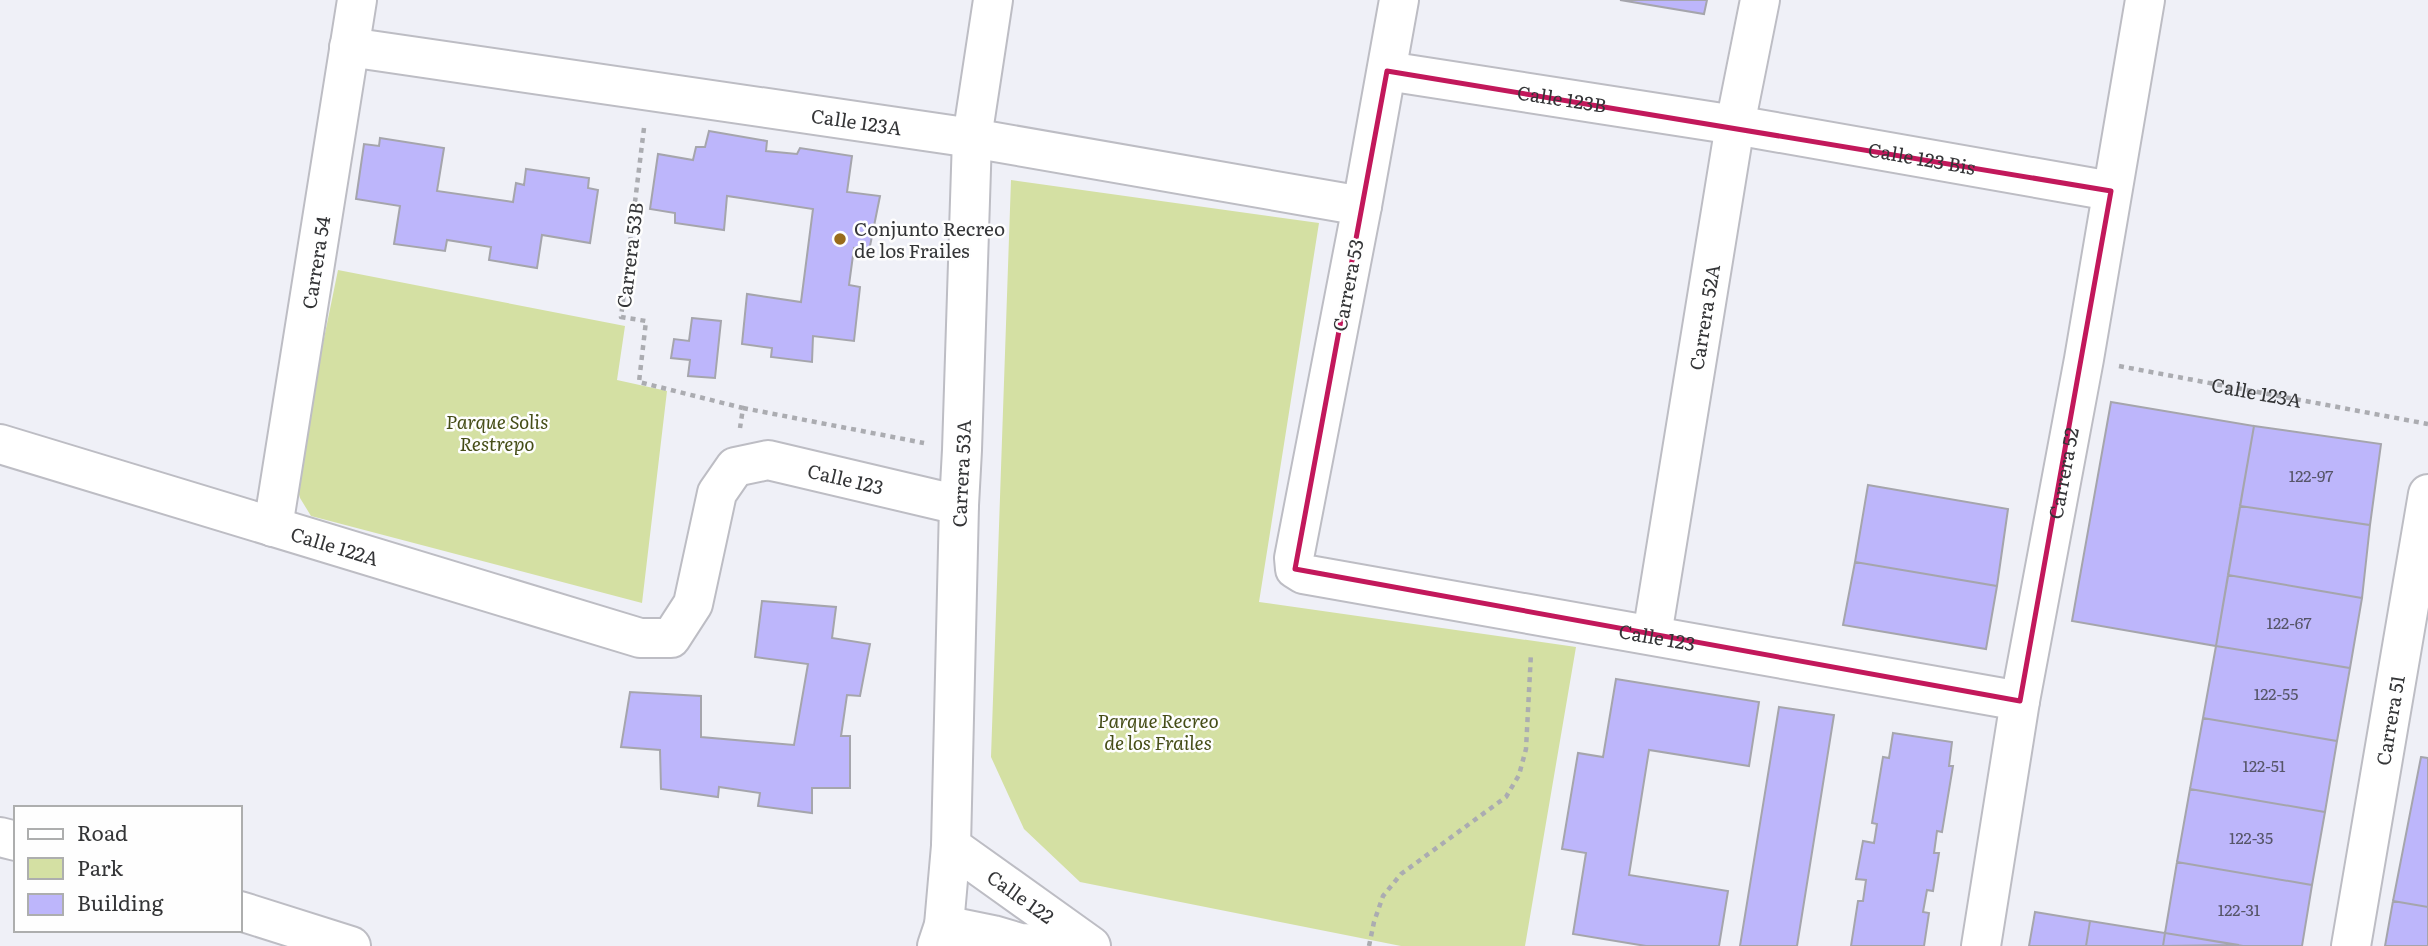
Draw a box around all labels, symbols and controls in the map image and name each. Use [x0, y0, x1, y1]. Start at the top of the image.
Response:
street label: Calle 123B [1515, 77, 1608, 119]
street label: Calle 123A [809, 101, 904, 142]
street label: Calle 123 Bis [1866, 135, 1978, 181]
street label: Carrera 53B [609, 201, 649, 309]
street label: Carrera 54 [294, 213, 336, 311]
place label: Conjunto Recreo de los Frailes [854, 214, 1005, 264]
marker: Conjunto Recreo de los Frailes [832, 231, 848, 247]
street label: Carrera 53 [1324, 236, 1370, 334]
street label: Carrera 52A [1681, 262, 1726, 372]
street label: Calle 123A [2209, 370, 2304, 414]
park label: Parque Solis Restrepo [446, 407, 548, 457]
street label: Carrera 53A [944, 419, 977, 528]
street label: Carrera 52 [2040, 425, 2085, 521]
street label: Calle 123 [805, 456, 887, 501]
house number: 122-97 [2289, 463, 2333, 487]
street label: Calle 122A [288, 519, 382, 572]
house number: 122-67 [2266, 610, 2312, 634]
street label: Calle 123 [1617, 616, 1698, 657]
street label: Carrera 51 [2368, 673, 2411, 768]
house number: 122-55 [2254, 681, 2298, 705]
park label: Parque Recreo de los Frailes [1097, 706, 1219, 756]
house number: 122-51 [2242, 753, 2286, 777]
legend [14, 806, 242, 932]
text: Road [77, 816, 128, 847]
house number: 122-35 [2229, 825, 2273, 849]
text: Park [77, 851, 123, 882]
street label: Calle 122 [982, 862, 1060, 930]
text: Building [77, 886, 164, 917]
house number: 122-31 [2218, 897, 2261, 921]

